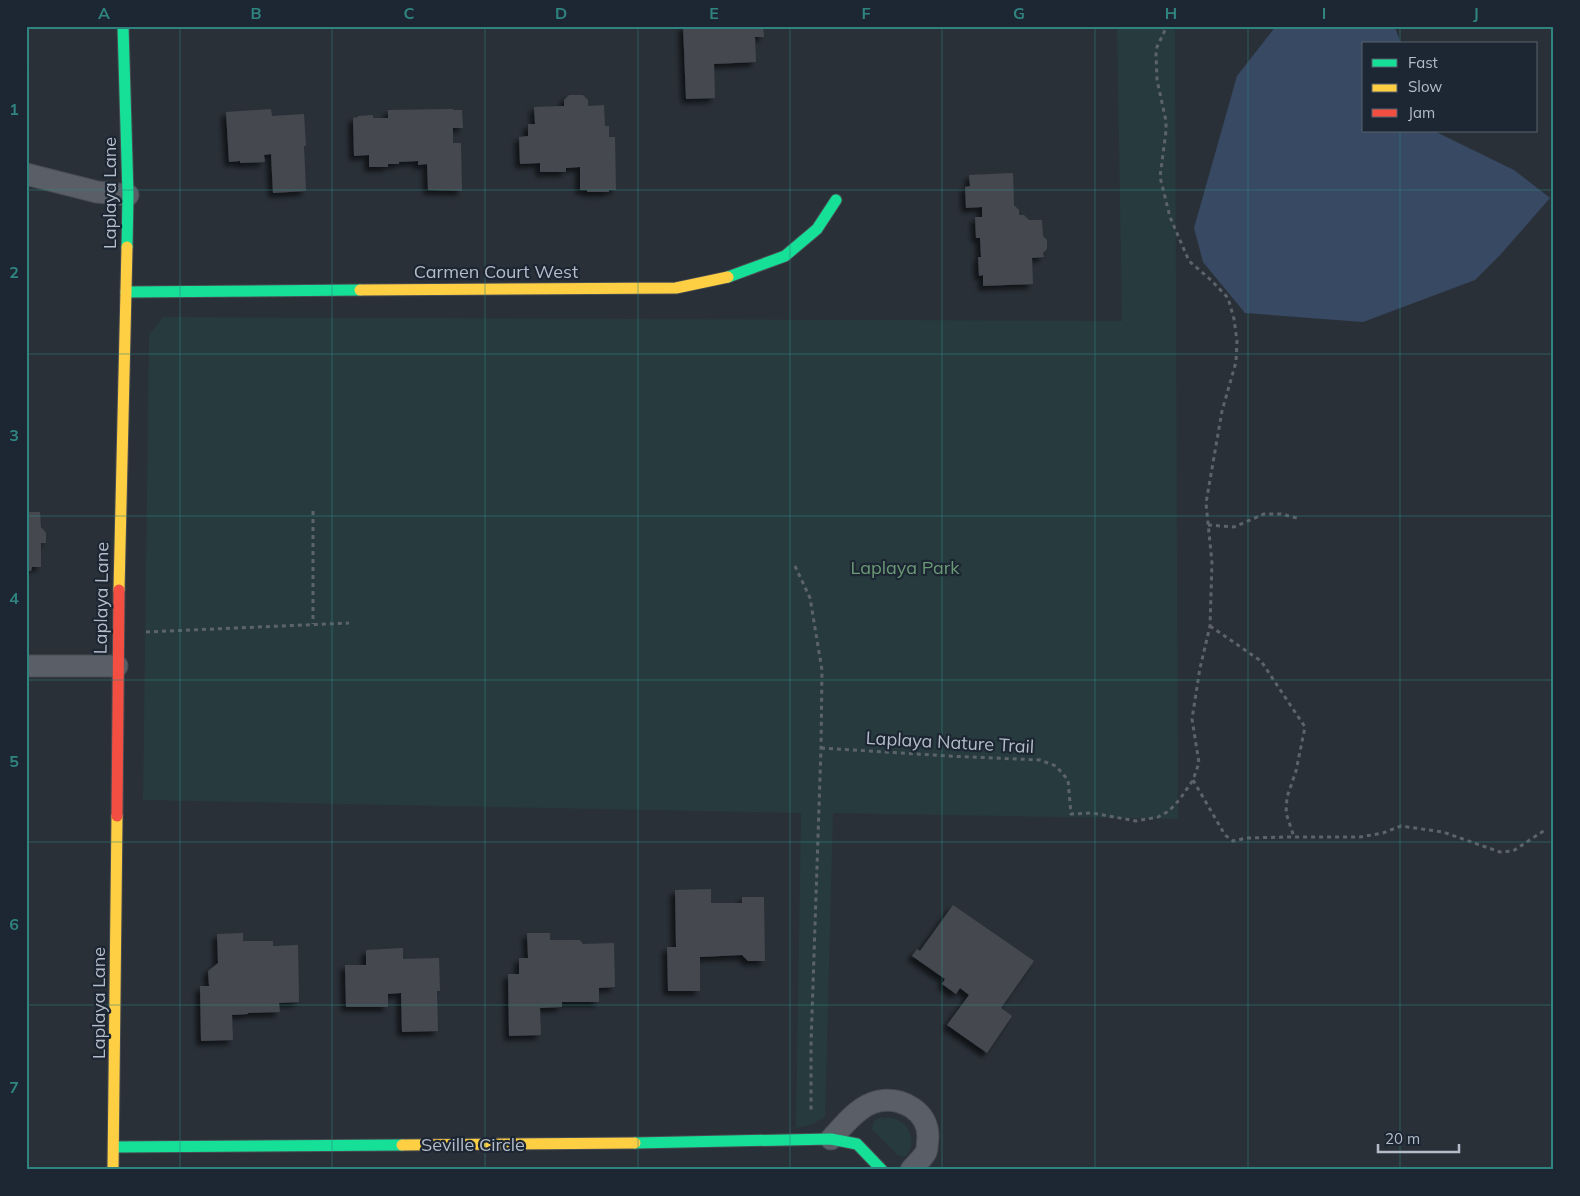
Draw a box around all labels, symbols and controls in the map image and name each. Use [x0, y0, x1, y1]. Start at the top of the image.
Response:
text: A [98, 3, 110, 23]
text: B [250, 3, 262, 23]
text: C [404, 3, 415, 23]
text: D [555, 3, 567, 23]
text: E [709, 3, 719, 23]
text: F [861, 3, 871, 23]
text: G [1013, 3, 1025, 23]
text: H [1165, 3, 1177, 23]
text: I [1322, 3, 1326, 23]
text: J [1473, 3, 1479, 23]
legend [1362, 42, 1538, 132]
text: Fast [1408, 53, 1438, 72]
text: Slow [1408, 77, 1442, 96]
text: 1 [9, 99, 19, 119]
text: Jam [1408, 103, 1435, 122]
street label: Laplaya Lane [98, 137, 121, 249]
street label: Carmen Court West [414, 260, 578, 283]
text: 2 [9, 262, 19, 282]
text: 3 [9, 425, 19, 445]
street label: Laplaya Lane [89, 542, 113, 654]
park label: Laplaya Park [850, 556, 960, 579]
text: 4 [9, 588, 19, 608]
street label: Laplaya Nature Trail [865, 726, 1035, 758]
text: 5 [9, 751, 19, 771]
text: 6 [9, 914, 19, 934]
street label: Laplaya Lane [87, 947, 110, 1059]
text: 7 [9, 1077, 19, 1097]
scale bar [1378, 1121, 1459, 1153]
text: 20 m [1385, 1129, 1420, 1148]
street label: Seville Circle [421, 1133, 525, 1156]

